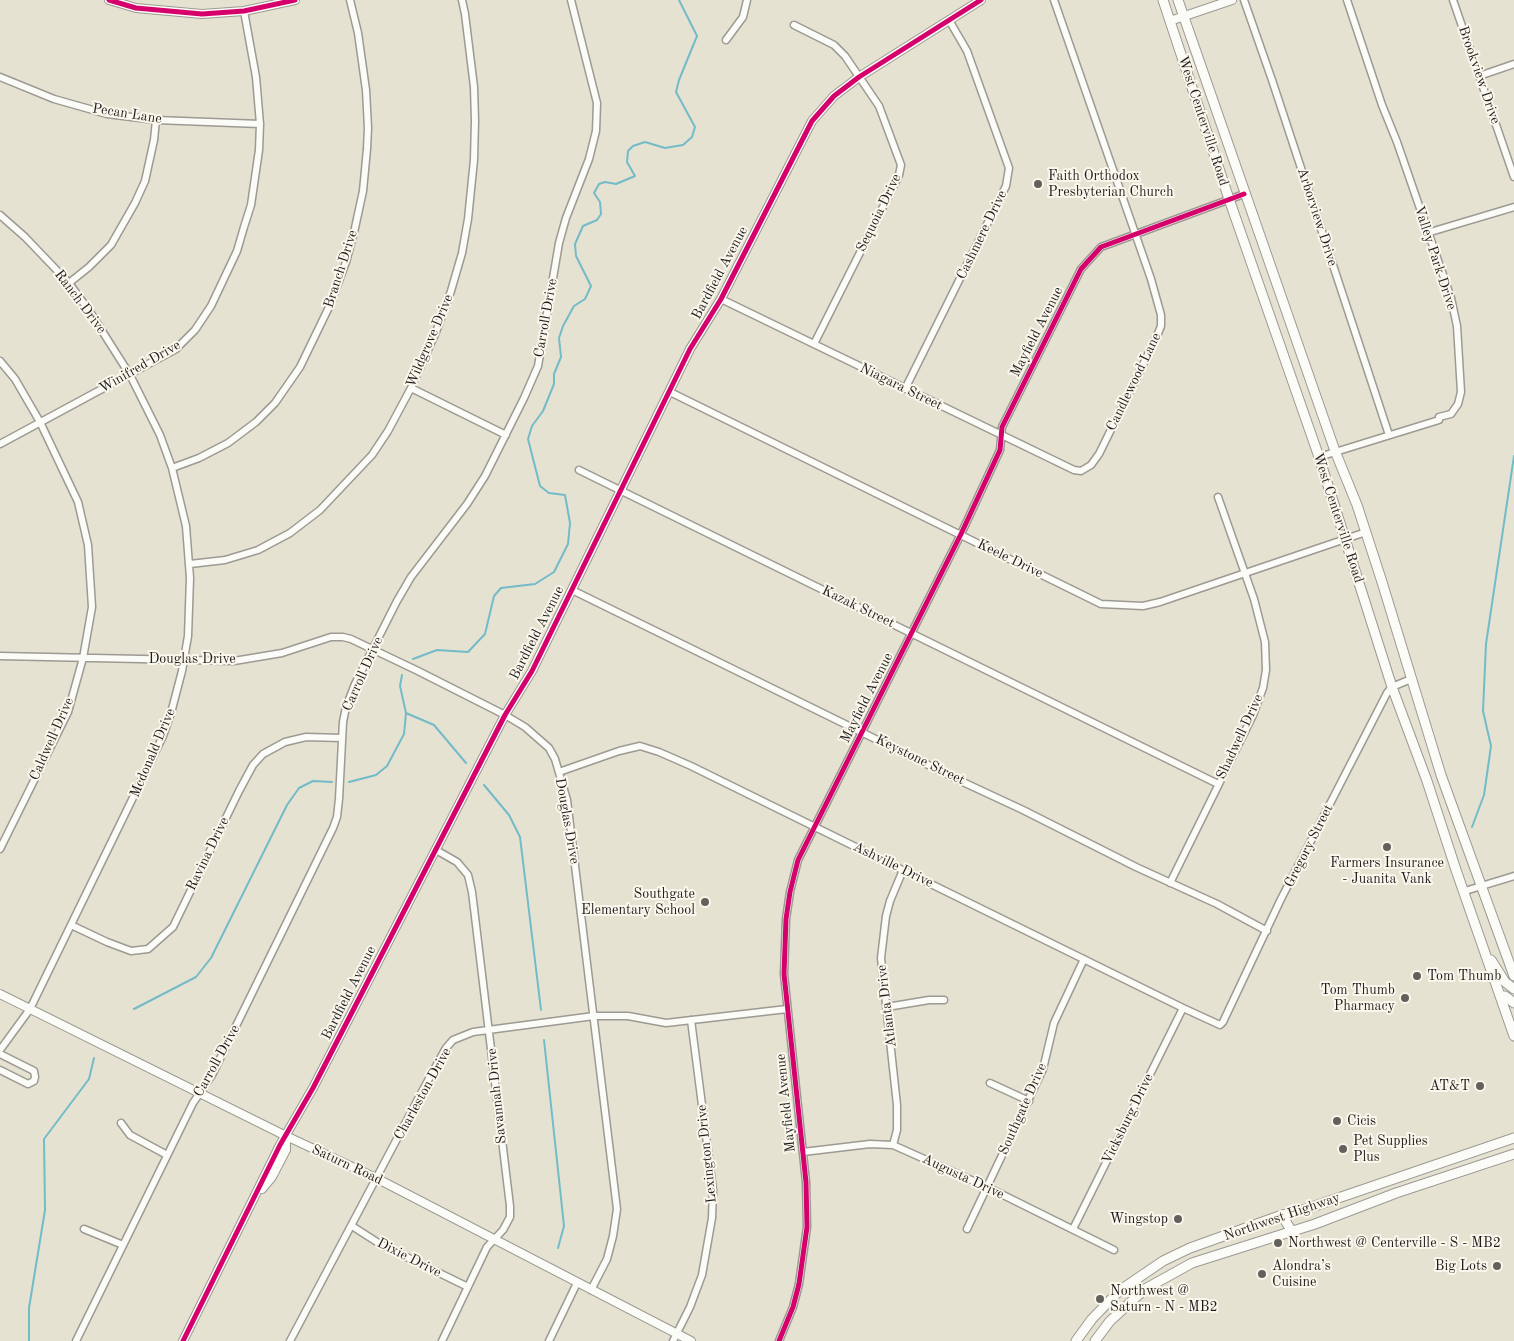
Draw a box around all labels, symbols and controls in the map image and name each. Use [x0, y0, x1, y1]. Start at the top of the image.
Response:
street label: Brookview Drive [1454, 24, 1504, 126]
street label: West Centerville Road [1174, 54, 1232, 188]
street label: Pecan Lane [91, 100, 163, 128]
street label: Arborview Drive [1293, 166, 1341, 268]
place label: Faith Orthodox Presbyterian Church [1048, 168, 1174, 200]
street label: Sequoia Drive [853, 171, 905, 255]
marker: Faith Orthodox Presbyterian Church [1032, 178, 1044, 190]
street label: Cashmere Drive [953, 188, 1011, 282]
street label: Valley Park Drive [1410, 204, 1460, 312]
street label: Bardfield Avenue [688, 224, 752, 322]
street label: Branch Drive [320, 228, 362, 310]
street label: Ranch Drive [50, 267, 110, 337]
street label: Carroll Drive [531, 277, 561, 359]
street label: Mayfield Avenue [1007, 284, 1067, 380]
street label: Wildgrove Drive [403, 292, 457, 390]
street label: Candlewood Lane [1103, 330, 1165, 434]
street label: Winifred Drive [96, 337, 184, 397]
street label: Niagara Street [857, 360, 945, 414]
street label: West Centerville Road [1309, 451, 1367, 585]
street label: Keele Drive [974, 536, 1046, 582]
street label: Kazak Street [819, 582, 897, 632]
street label: Bardfield Avenue [506, 583, 568, 683]
street label: Carroll Drive [339, 634, 387, 714]
street label: Mayfield Avenue [837, 650, 897, 746]
street label: Douglas Drive [148, 651, 236, 667]
street label: Shadwell Drive [1213, 692, 1267, 782]
street label: Caldwell Drive [26, 695, 78, 783]
street label: Mcdonald Drive [127, 706, 179, 800]
street label: Keystone Street [873, 731, 967, 789]
street label: Douglas Drive [551, 777, 583, 865]
street label: Gregory Street [1281, 802, 1337, 890]
street label: Ravina Drive [183, 814, 233, 894]
street label: Ashville Drive [850, 838, 936, 892]
marker: Farmers Insurance - Juanita Vank [1381, 841, 1393, 853]
place label: Farmers Insurance - Juanita Vank [1330, 855, 1444, 888]
place label: Southgate Elementary School [581, 886, 695, 919]
marker: Southgate Elementary School [699, 896, 711, 908]
street label: Bardfield Avenue [318, 943, 380, 1043]
street label: Atlanta Drive [874, 964, 900, 1048]
place label: Tom Thumb [1427, 968, 1501, 984]
marker: Tom Thumb [1411, 970, 1423, 982]
place label: Tom Thumb Pharmacy [1321, 982, 1395, 1014]
marker: Tom Thumb Pharmacy [1399, 992, 1411, 1004]
street label: Carroll Drive [190, 1022, 244, 1100]
street label: Charleston Drive [391, 1045, 455, 1143]
street label: Savannah Drive [484, 1047, 510, 1145]
street label: Mayfield Avenue [772, 1053, 800, 1153]
street label: Southgate Drive [995, 1060, 1051, 1158]
street label: Vicksburg Drive [1099, 1071, 1157, 1167]
place label: AT&T [1430, 1078, 1470, 1094]
marker: AT&T [1474, 1080, 1486, 1092]
street label: Lexington Drive [693, 1104, 721, 1204]
place label: Cicis [1347, 1113, 1376, 1129]
marker: Cicis [1331, 1115, 1343, 1127]
place label: Pet Supplies Plus [1353, 1133, 1428, 1166]
street label: Saturn Road [309, 1141, 385, 1189]
marker: Pet Supplies Plus [1337, 1143, 1349, 1155]
street label: Augusta Drive [919, 1151, 1007, 1203]
street label: Northwest Highway [1222, 1189, 1342, 1245]
place label: Wingstop [1110, 1211, 1168, 1227]
marker: Wingstop [1172, 1213, 1184, 1225]
street label: Dixie Drive [374, 1235, 444, 1281]
place label: Northwest @ Centerville - S - MB2 [1288, 1235, 1501, 1251]
marker: Northwest @ Centerville - S - MB2 [1272, 1237, 1284, 1249]
place label: Alondra’s Cuisine [1272, 1258, 1331, 1290]
place label: Big Lots [1435, 1258, 1487, 1274]
marker: Big Lots [1491, 1260, 1503, 1272]
marker: Alondra’s Cuisine [1256, 1268, 1268, 1280]
place label: Northwest @ Saturn - N - MB2 [1110, 1283, 1218, 1315]
marker: Northwest @ Saturn - N - MB2 [1094, 1293, 1106, 1305]

